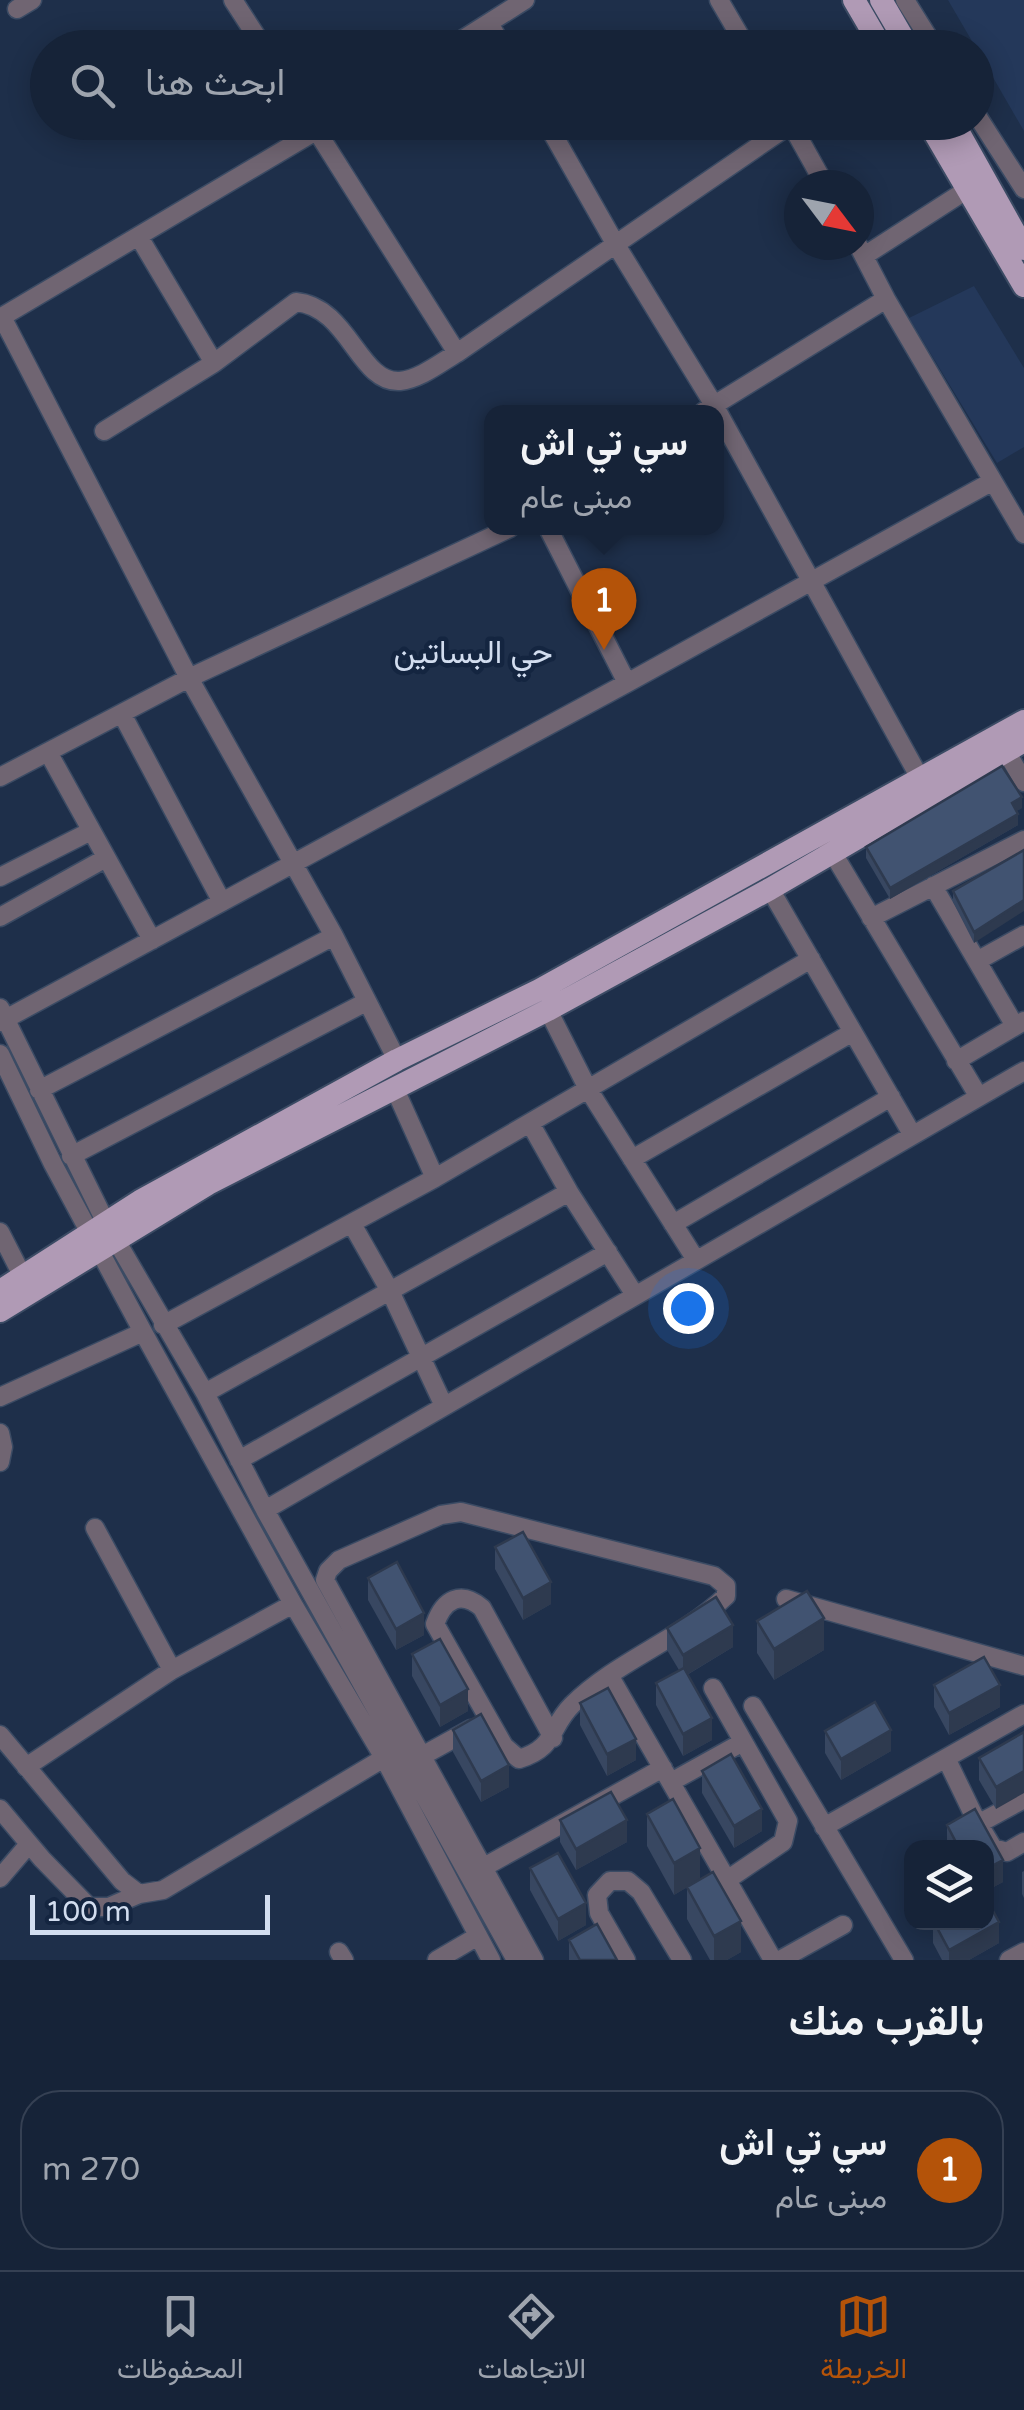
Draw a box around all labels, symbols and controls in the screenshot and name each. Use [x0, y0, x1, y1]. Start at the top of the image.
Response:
search box [30, 30, 994, 140]
icon: search [65, 58, 120, 113]
text: ابحث هنا [145, 60, 285, 106]
north arrow [784, 170, 874, 260]
popup [484, 405, 724, 535]
text: سي تي اش [520, 420, 688, 466]
text: مبنى عام [520, 479, 632, 517]
pin: 1 [572, 568, 636, 650]
district label: حي البساتين [393, 634, 553, 678]
your location [663, 1283, 714, 1334]
map controls [904, 1840, 994, 1930]
button: layers [904, 1840, 994, 1930]
scale bar [30, 1890, 270, 1934]
text: 100 m [45, 1895, 131, 1929]
text: بالقرب منك [789, 1996, 984, 2047]
text: سي تي اش [719, 2120, 887, 2166]
text: 270 m [42, 2151, 140, 2189]
text: 1 [939, 2151, 960, 2189]
text: مبنى عام [775, 2179, 887, 2217]
tab: المحفوظات [117, 2289, 243, 2393]
tab: الاتجاهات [477, 2289, 586, 2393]
tab: الخريطة [820, 2289, 907, 2393]

